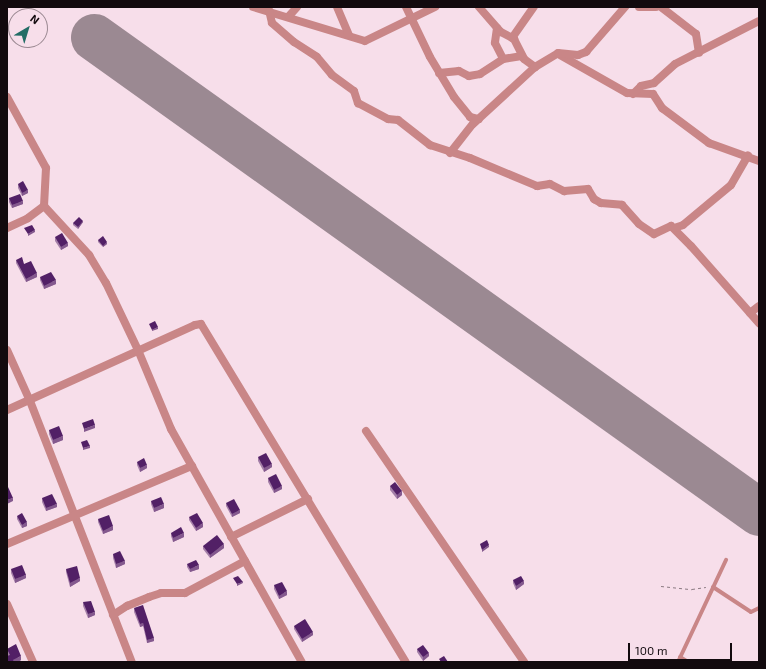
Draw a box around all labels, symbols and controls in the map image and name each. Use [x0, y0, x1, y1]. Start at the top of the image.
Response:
north arrow [8, 8, 48, 48]
text: N [28, 11, 42, 27]
scale bar [630, 635, 734, 661]
text: 100 m [635, 643, 667, 657]

